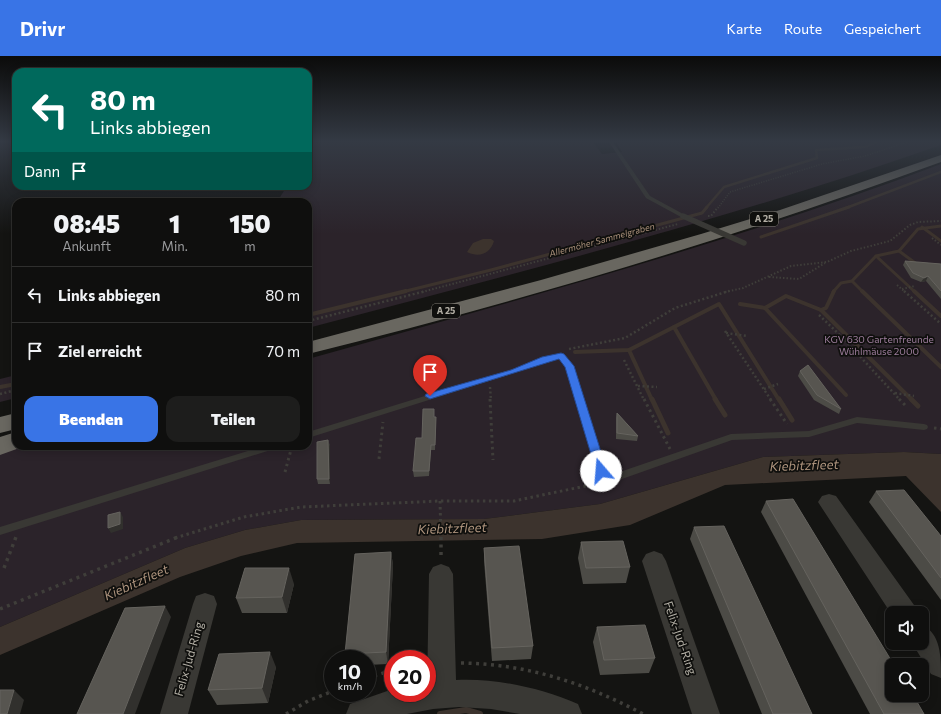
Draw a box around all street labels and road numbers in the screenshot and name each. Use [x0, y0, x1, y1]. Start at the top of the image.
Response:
road number: A 25 [750, 212, 778, 226]
road number: A 25 [432, 304, 460, 318]
street label: Felix-Jud-Ring [661, 599, 700, 677]
street label: Felix-Jud-Ring [171, 619, 206, 698]

